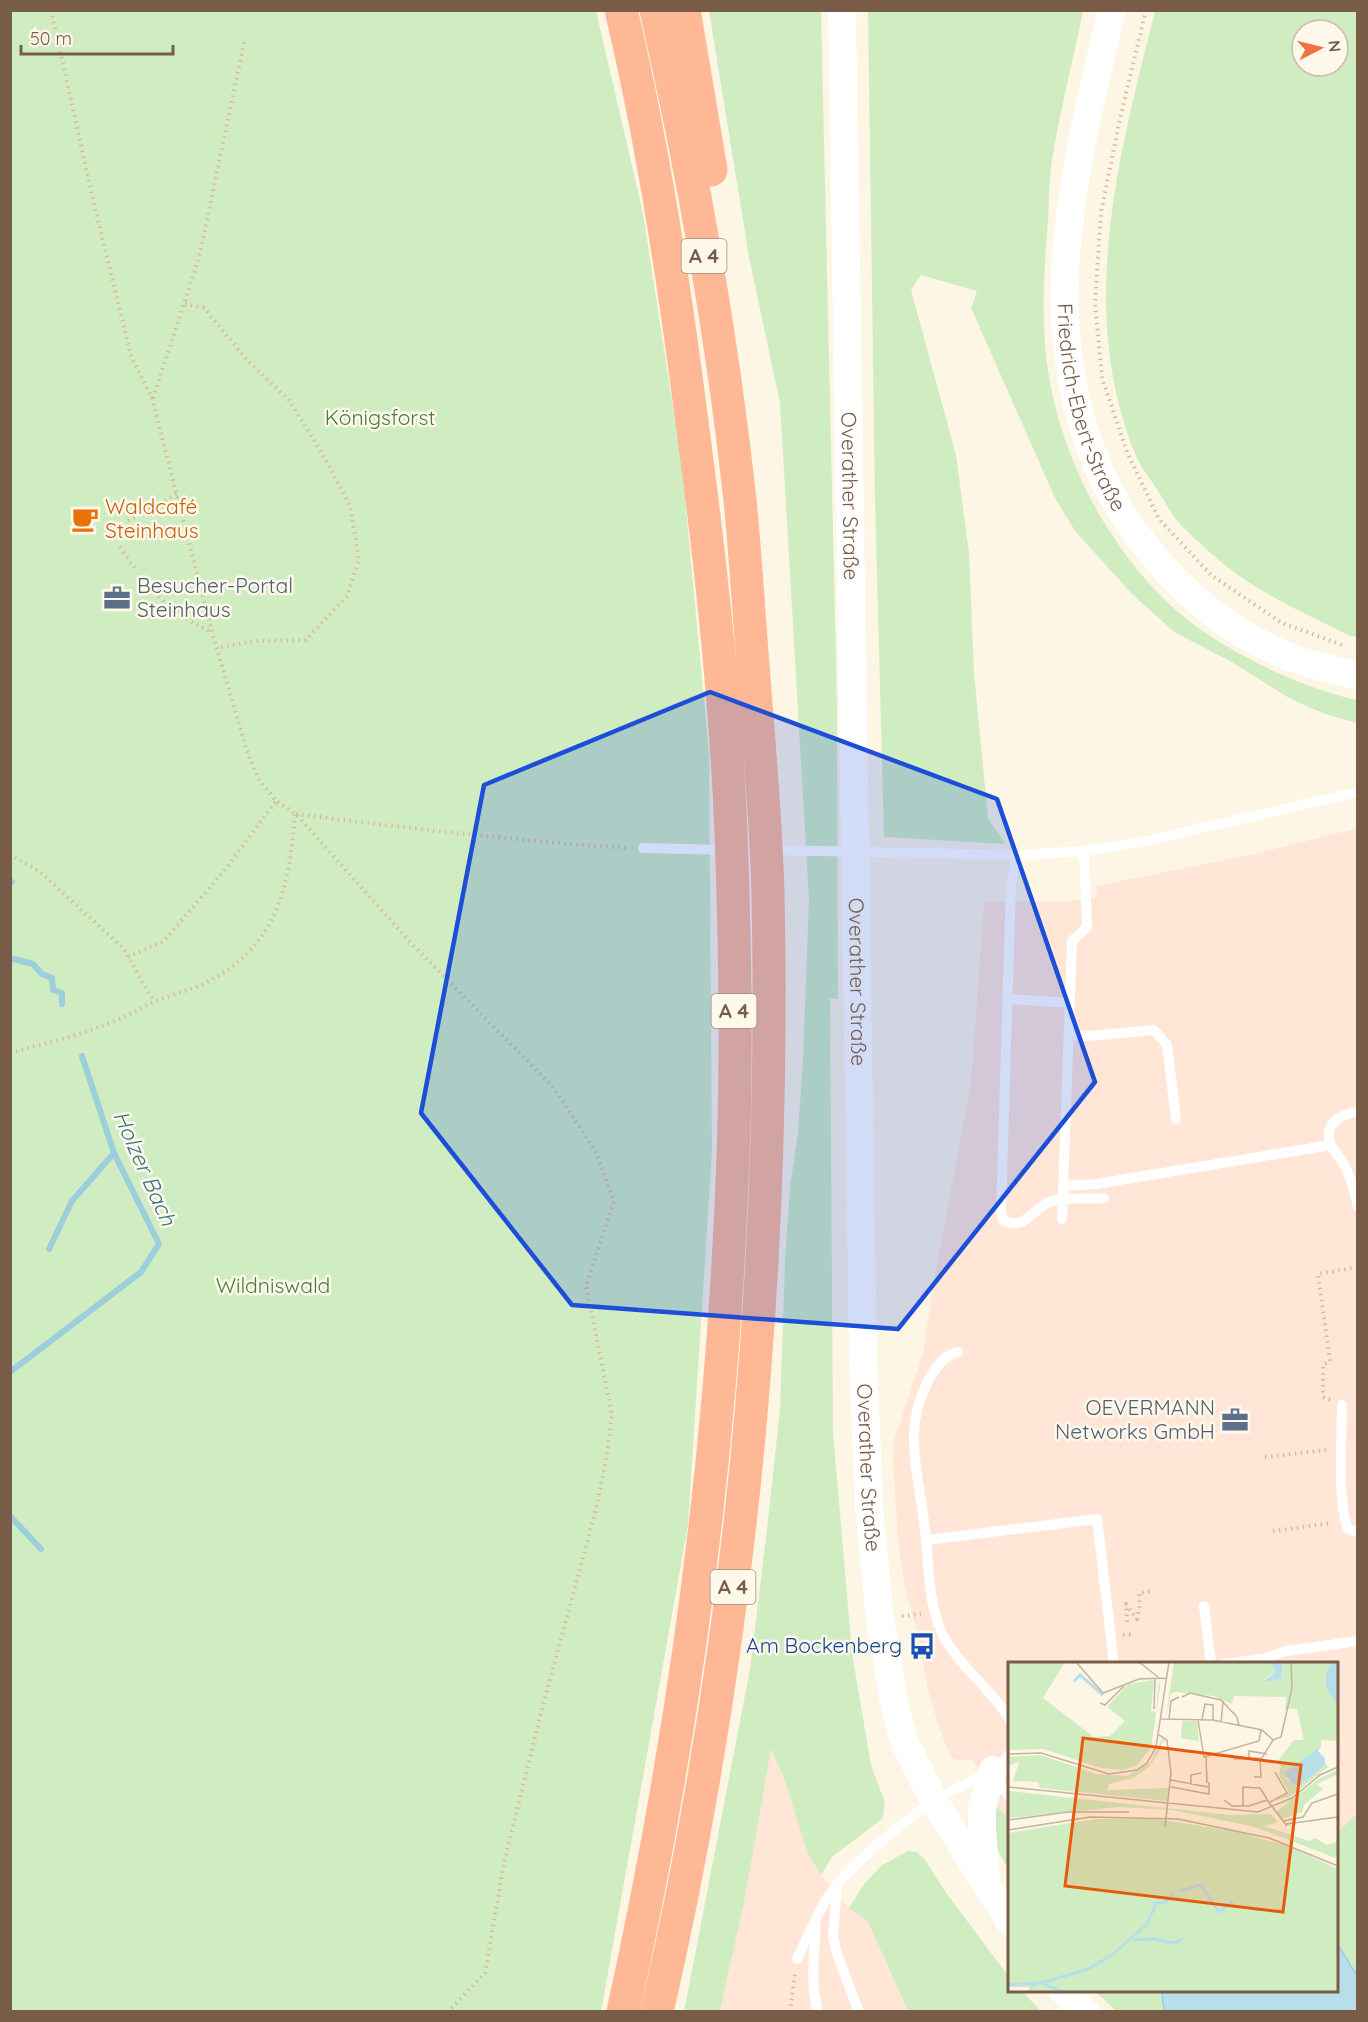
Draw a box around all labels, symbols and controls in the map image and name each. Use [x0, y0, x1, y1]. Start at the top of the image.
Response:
scale bar [21, 18, 172, 56]
north arrow [1290, 18, 1350, 78]
text: 50 m [30, 27, 72, 50]
text: N [1324, 39, 1346, 53]
road number: A 4 [682, 239, 726, 273]
street label: Friedrich-Ebert-Straße [1053, 303, 1132, 516]
park label: Königsforst [325, 404, 435, 430]
street label: Overather Straße [836, 412, 865, 580]
place label: Waldcafé Steinhaus [105, 493, 199, 543]
cafe icon: Waldcafé Steinhaus [70, 504, 100, 534]
place label: Besucher-Portal Steinhaus [137, 572, 293, 622]
office icon: Besucher-Portal Steinhaus [102, 583, 132, 613]
street label: Overather Straße [844, 897, 872, 1066]
road number: A 4 [712, 994, 756, 1028]
water label: Holzer Bach [107, 1106, 183, 1230]
park label: Wildniswald [216, 1272, 330, 1298]
street label: Overather Straße [852, 1383, 887, 1553]
place label: OEVERMANN Networks GmbH [1055, 1394, 1215, 1444]
office icon: OEVERMANN Networks GmbH [1220, 1405, 1250, 1435]
road number: A 4 [710, 1570, 756, 1604]
bus stop icon: Am Bockenberg [907, 1631, 937, 1661]
place label: Am Bockenberg [746, 1632, 902, 1658]
inset map [1008, 1662, 1338, 1992]

